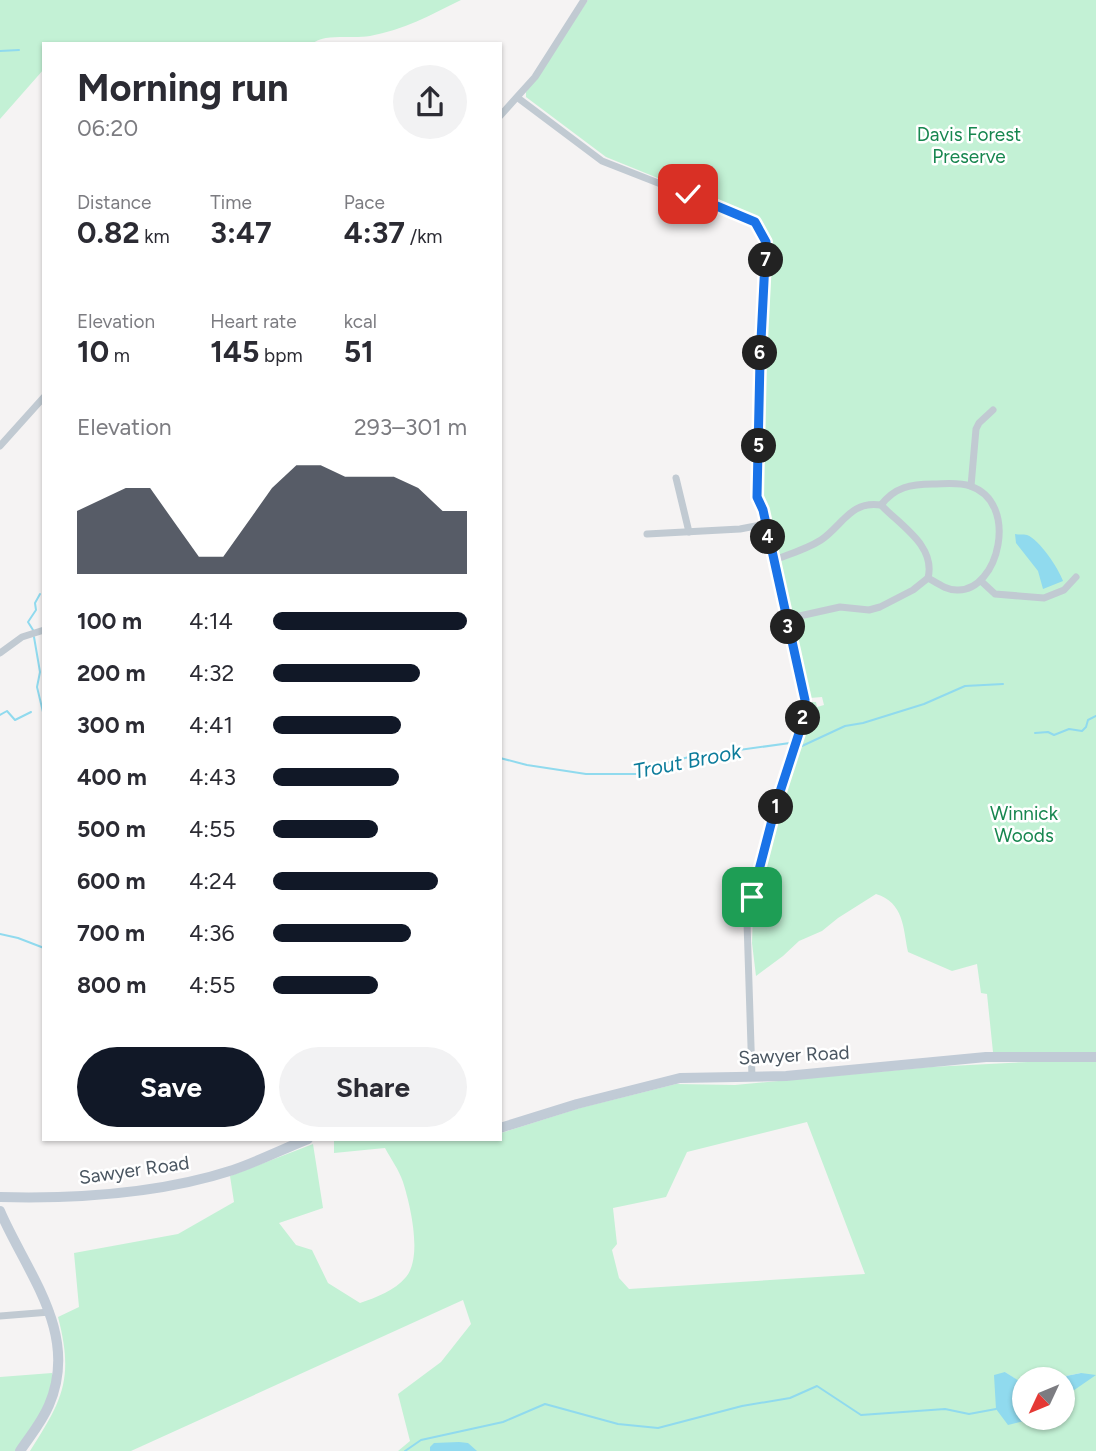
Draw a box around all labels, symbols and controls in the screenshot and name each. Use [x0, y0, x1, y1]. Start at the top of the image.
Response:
text: Morning run [77, 65, 289, 111]
button: share [393, 65, 467, 139]
text: 06:20 [77, 114, 138, 142]
park label: Davis Forest Preserve [917, 123, 1021, 168]
pin [658, 164, 718, 224]
icon: check [669, 175, 707, 213]
text: Distance [77, 191, 151, 214]
text: Time [210, 191, 252, 214]
text: Pace [344, 191, 385, 214]
text: 0.82 [77, 214, 140, 251]
text: 3:47 [210, 214, 272, 251]
text: 4:37 [344, 214, 405, 251]
text: km [140, 225, 170, 248]
text: /km [405, 225, 443, 248]
pin: 7 [748, 243, 784, 278]
text: 7 [760, 248, 771, 271]
text: Elevation [77, 310, 155, 333]
text: Heart rate [210, 310, 297, 333]
text: kcal [344, 310, 377, 333]
text: 10 [77, 333, 109, 370]
text: 145 [210, 333, 259, 370]
text: 51 [344, 333, 374, 370]
pin: 6 [742, 336, 778, 370]
text: 6 [754, 341, 765, 364]
text: m [109, 344, 130, 367]
text: bpm [259, 344, 303, 367]
text: Elevation [77, 413, 172, 441]
text: 293–301 m [354, 413, 467, 441]
pin: 5 [742, 428, 776, 464]
text: 5 [753, 434, 764, 457]
pin: 4 [750, 520, 786, 554]
text: 4 [761, 525, 774, 548]
text: 100 m [77, 607, 142, 635]
text: 4:14 [189, 607, 233, 635]
pin: 3 [770, 610, 806, 644]
text: 3 [782, 615, 793, 638]
text: 200 m [77, 659, 146, 687]
text: 4:32 [189, 659, 234, 687]
pin: 2 [786, 700, 820, 736]
text: 2 [797, 706, 808, 729]
text: 300 m [77, 711, 145, 739]
text: 4:41 [189, 711, 233, 739]
water label: Trout Brook [631, 738, 744, 784]
text: 400 m [77, 763, 147, 791]
text: 4:43 [189, 763, 236, 791]
pin: 1 [758, 790, 794, 824]
text: 1 [771, 795, 780, 818]
park label: Winnick Woods [990, 802, 1059, 847]
text: 500 m [77, 815, 146, 843]
text: 4:55 [189, 815, 236, 843]
text: 600 m [77, 867, 146, 895]
text: 4:24 [189, 867, 236, 895]
pin [722, 867, 782, 927]
icon: arrive [733, 878, 771, 916]
text: 700 m [77, 919, 145, 947]
text: 4:36 [189, 919, 235, 947]
text: 800 m [77, 971, 146, 999]
text: 4:55 [189, 971, 236, 999]
street label: Sawyer Road [738, 1041, 850, 1069]
button: Save [77, 1047, 265, 1127]
button: Share [279, 1047, 467, 1127]
street label: Sawyer Road [77, 1151, 191, 1189]
north arrow [1012, 1367, 1074, 1430]
map controls [1012, 1367, 1075, 1430]

